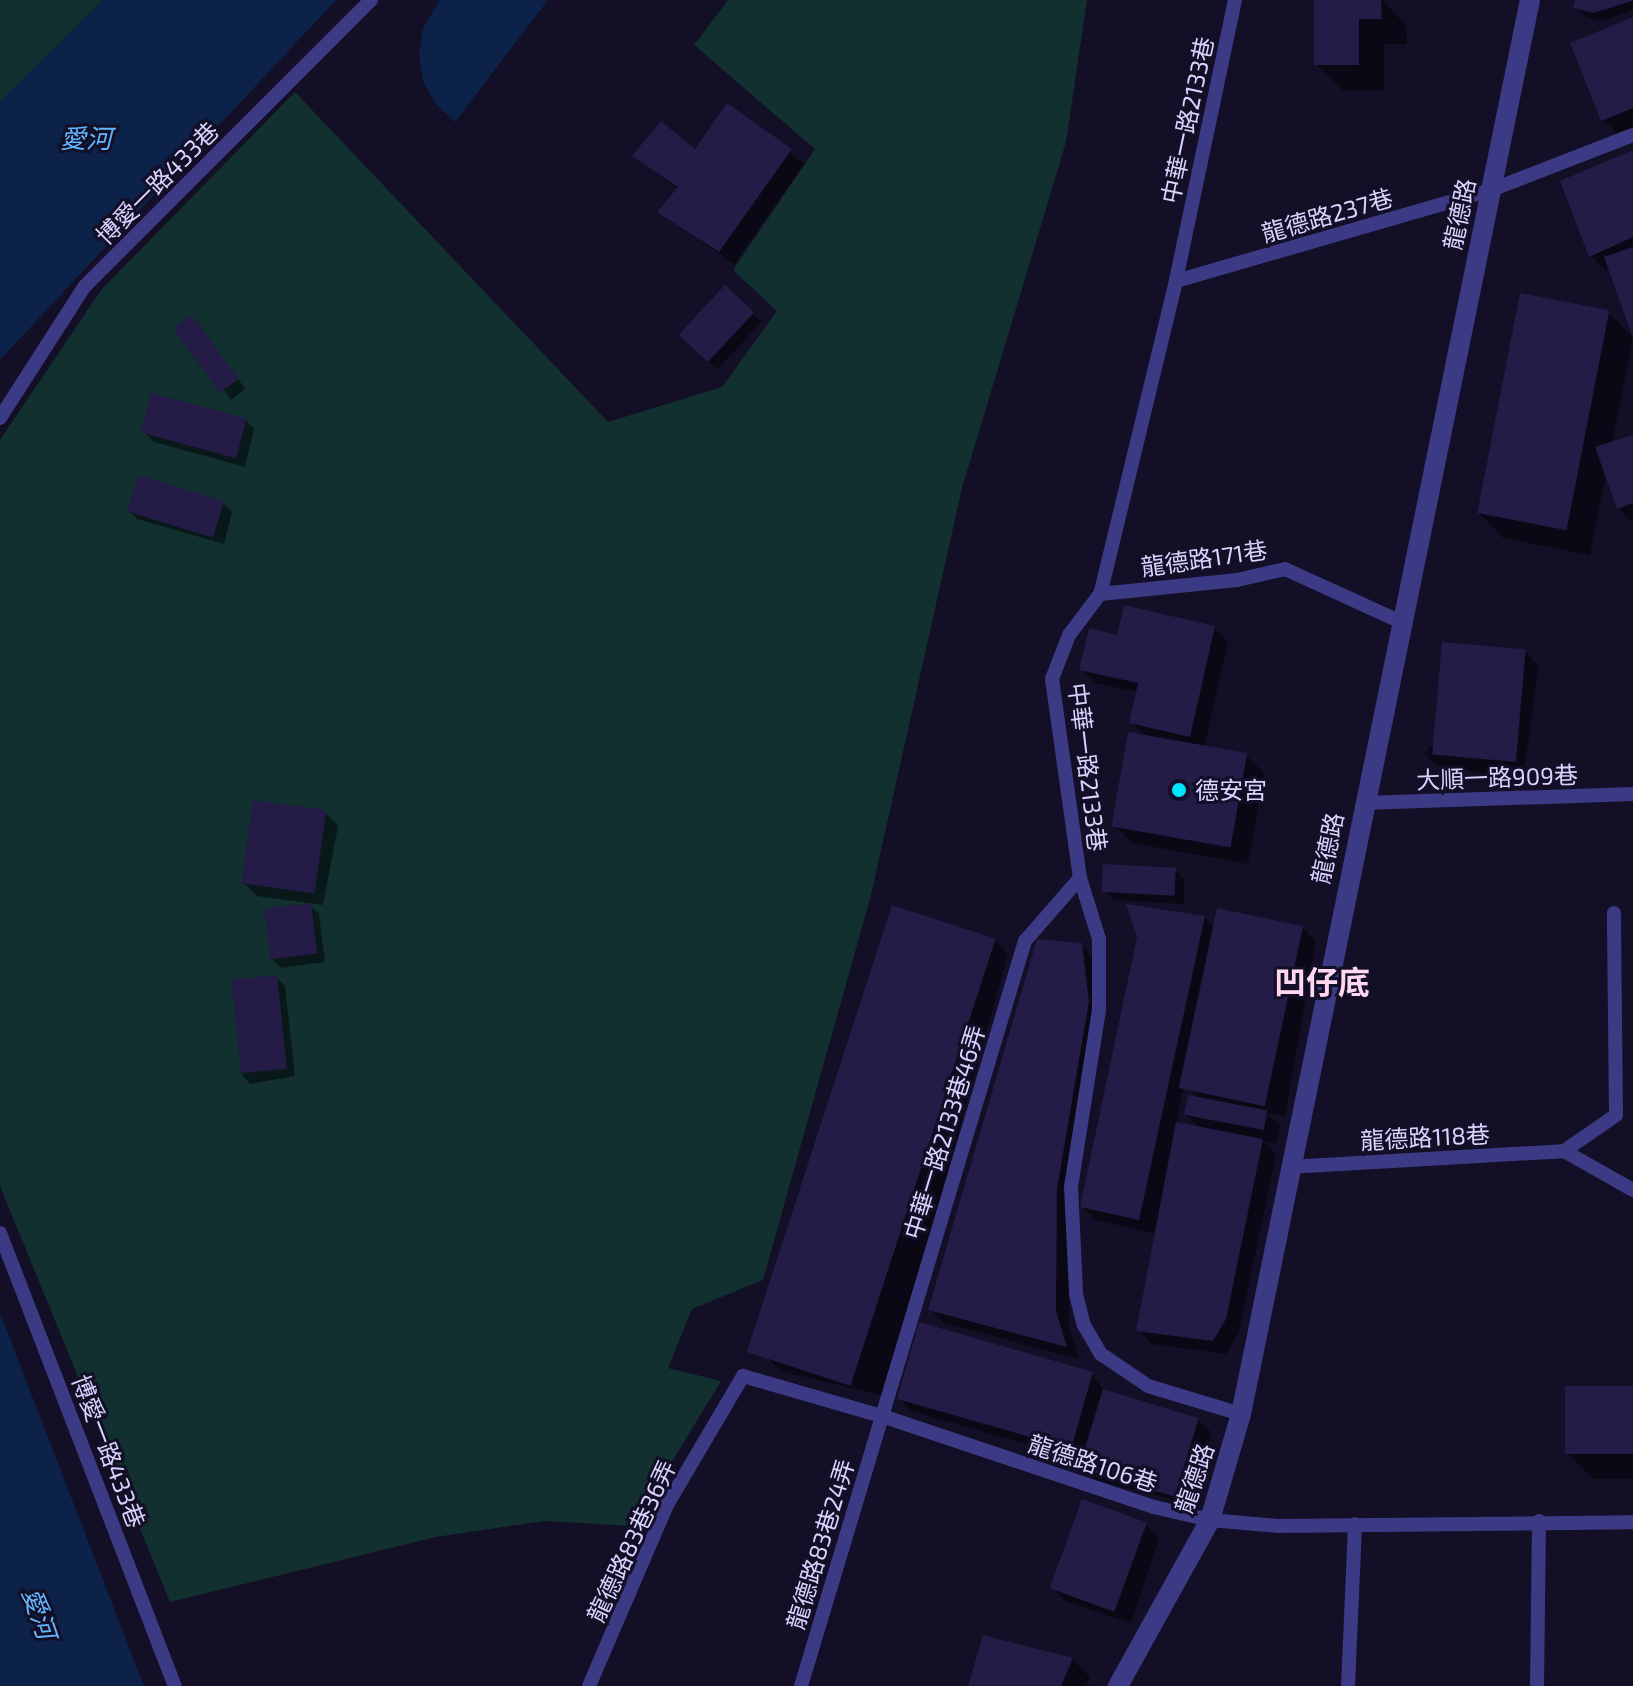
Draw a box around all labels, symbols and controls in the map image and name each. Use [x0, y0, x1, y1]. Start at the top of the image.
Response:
street label: 中華一路2133巷 [1155, 34, 1219, 206]
street label: 博愛一路433巷 [90, 116, 224, 250]
water label: 愛河 [60, 122, 112, 154]
street label: 龍德路 [1437, 176, 1481, 252]
street label: 龍德路237巷 [1258, 183, 1396, 247]
street label: 龍德路171巷 [1139, 535, 1269, 581]
street label: 中華一路2133巷 [1063, 681, 1113, 853]
street label: 大順一路909巷 [1416, 760, 1578, 794]
place label: 德安宮 [1195, 776, 1267, 804]
marker: 德安宮 [1170, 781, 1188, 799]
street label: 龍德路 [1305, 810, 1349, 886]
district label: 凹仔底 [1274, 962, 1370, 1000]
street label: 中華一路2133巷46弄 [898, 1022, 990, 1242]
street label: 龍德路118巷 [1359, 1119, 1491, 1155]
street label: 博愛一路433巷 [67, 1370, 151, 1532]
street label: 龍德路106巷 [1025, 1429, 1161, 1497]
street label: 龍德路 [1169, 1439, 1219, 1517]
street label: 龍德路83巷36弄 [581, 1456, 681, 1626]
street label: 龍德路83巷24弄 [780, 1456, 860, 1632]
water label: 愛河 [17, 1583, 63, 1643]

